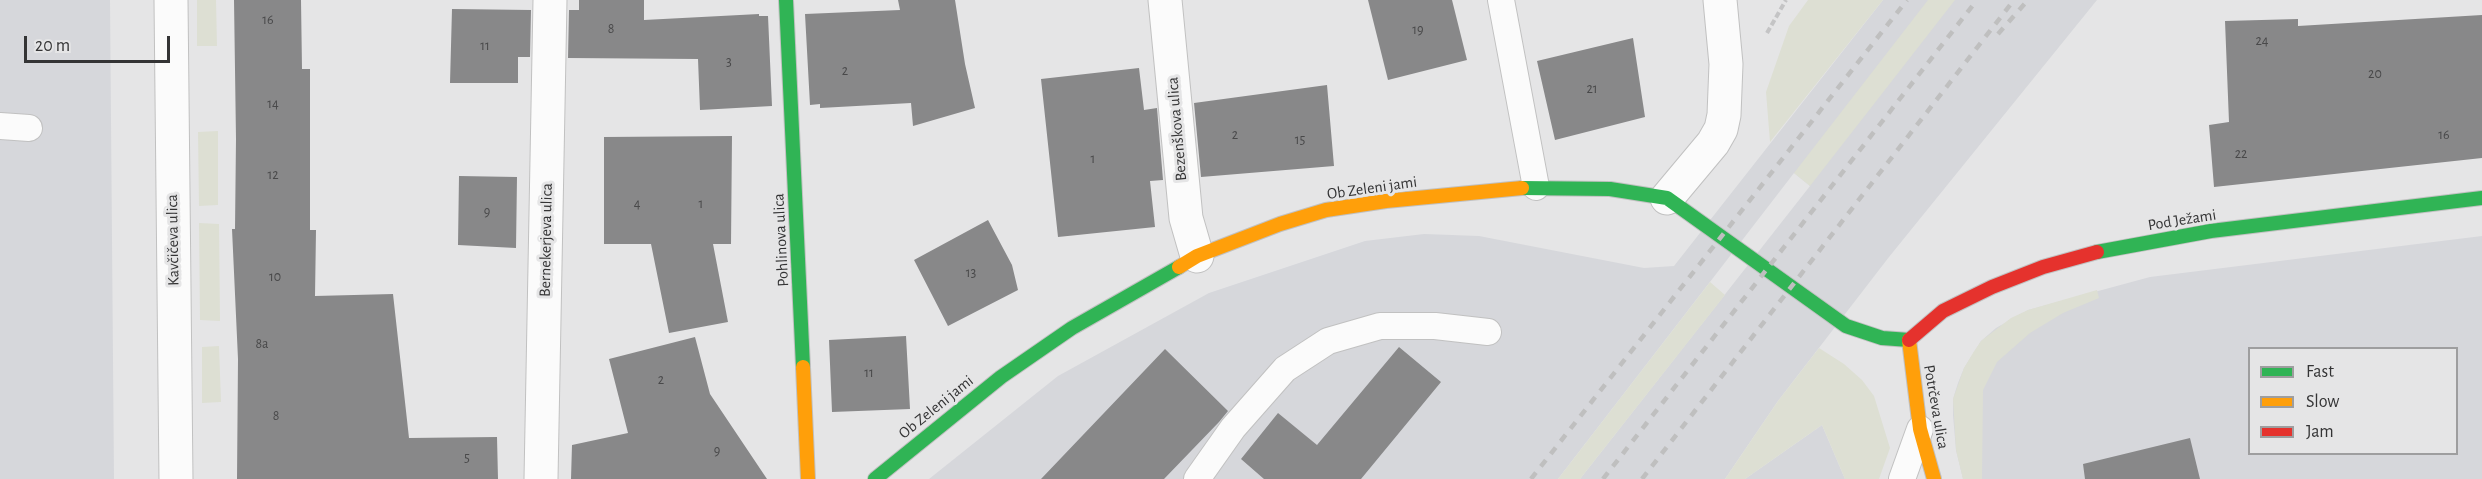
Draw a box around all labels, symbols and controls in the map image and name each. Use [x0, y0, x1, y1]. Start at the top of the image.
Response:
house number: 16 [262, 12, 274, 28]
house number: 8 [608, 21, 614, 37]
house number: 19 [1412, 22, 1424, 38]
scale bar [27, 24, 172, 62]
house number: 24 [2255, 33, 2269, 49]
text: 20 m [35, 37, 70, 55]
house number: 11 [480, 38, 490, 54]
house number: 3 [726, 54, 732, 70]
house number: 2 [842, 63, 848, 79]
house number: 20 [2368, 66, 2382, 82]
street label: Bezenškova ulica [1163, 76, 1191, 182]
house number: 21 [1586, 81, 1598, 97]
house number: 14 [267, 96, 279, 112]
house number: 2 [1232, 127, 1238, 143]
house number: 16 [2438, 127, 2450, 143]
house number: 15 [1295, 132, 1305, 148]
house number: 22 [2235, 146, 2247, 162]
house number: 1 [1091, 151, 1095, 167]
house number: 12 [267, 167, 279, 183]
street label: Ob Zeleni jami [1326, 172, 1418, 204]
street label: Bernekerjeva ulica [535, 183, 557, 297]
street label: Pohlinova ulica [769, 193, 793, 287]
street label: Kavčičeva ulica [163, 194, 183, 286]
house number: 4 [634, 196, 640, 212]
house number: 1 [699, 196, 703, 212]
house number: 9 [484, 204, 490, 220]
street label: Pod Ježami [2146, 205, 2218, 235]
house number: 13 [966, 265, 976, 281]
house number: 10 [269, 269, 281, 285]
house number: 8a [255, 336, 269, 352]
legend [2248, 347, 2458, 455]
street label: Potrčeva ulica [1919, 363, 1953, 451]
text: Fast [2306, 363, 2334, 381]
house number: 11 [864, 365, 874, 381]
street label: Ob Zeleni jami [895, 371, 977, 443]
house number: 2 [658, 372, 664, 388]
text: Slow [2306, 393, 2339, 411]
house number: 8 [273, 408, 279, 424]
text: Jam [2306, 423, 2334, 441]
house number: 9 [714, 443, 720, 459]
house number: 5 [464, 450, 470, 466]

